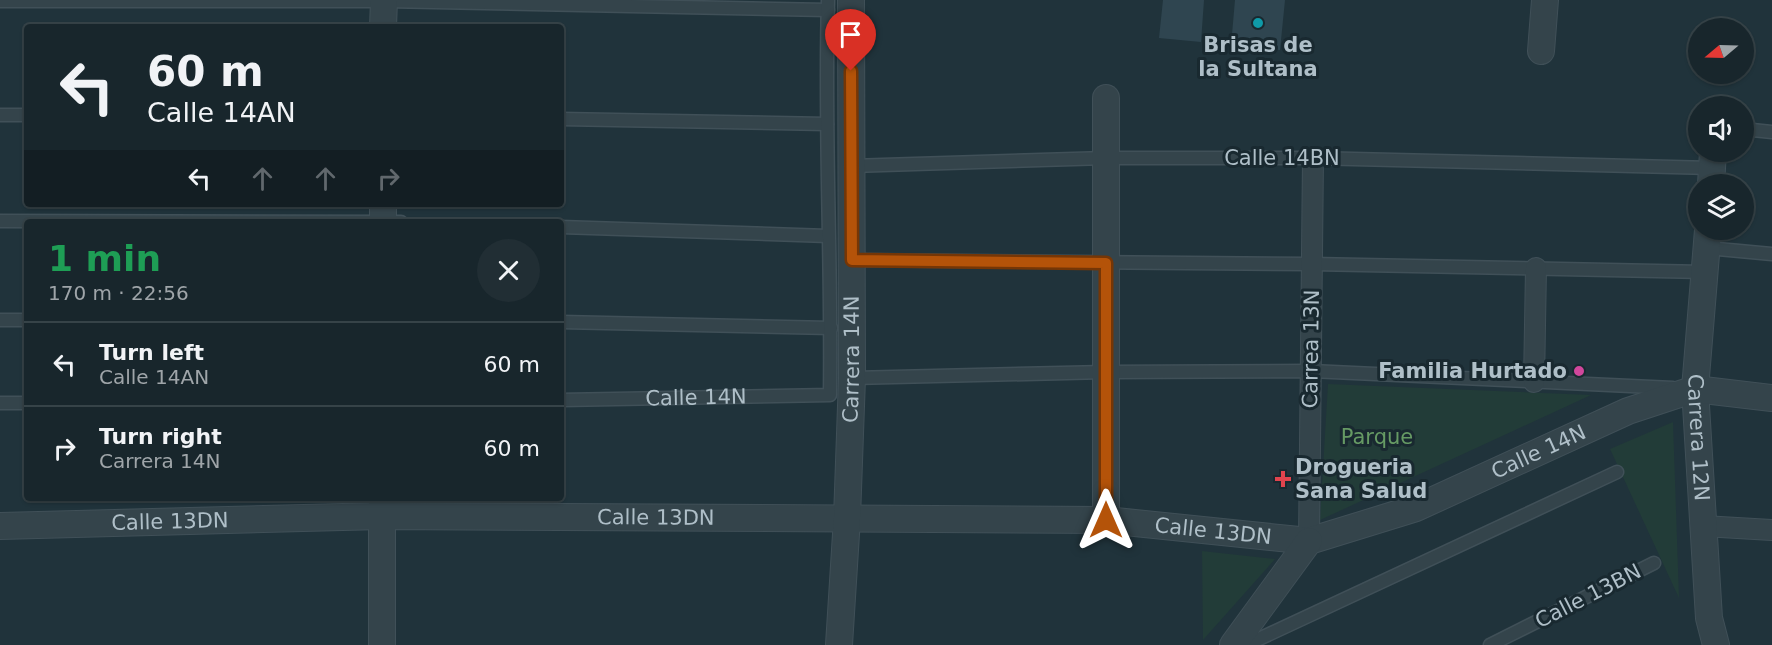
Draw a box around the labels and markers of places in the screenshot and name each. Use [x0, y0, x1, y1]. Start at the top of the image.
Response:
pin [825, 9, 876, 71]
marker: Brisas de la Sultana [1251, 16, 1265, 30]
place label: Brisas de la Sultana [1198, 33, 1318, 81]
place label: Familia Hurtado [1378, 359, 1567, 383]
marker: Familia Hurtado [1572, 364, 1586, 378]
place label: Drogueria Sana Salud [1295, 455, 1427, 503]
marker: Drogueria Sana Salud [1276, 472, 1290, 486]

